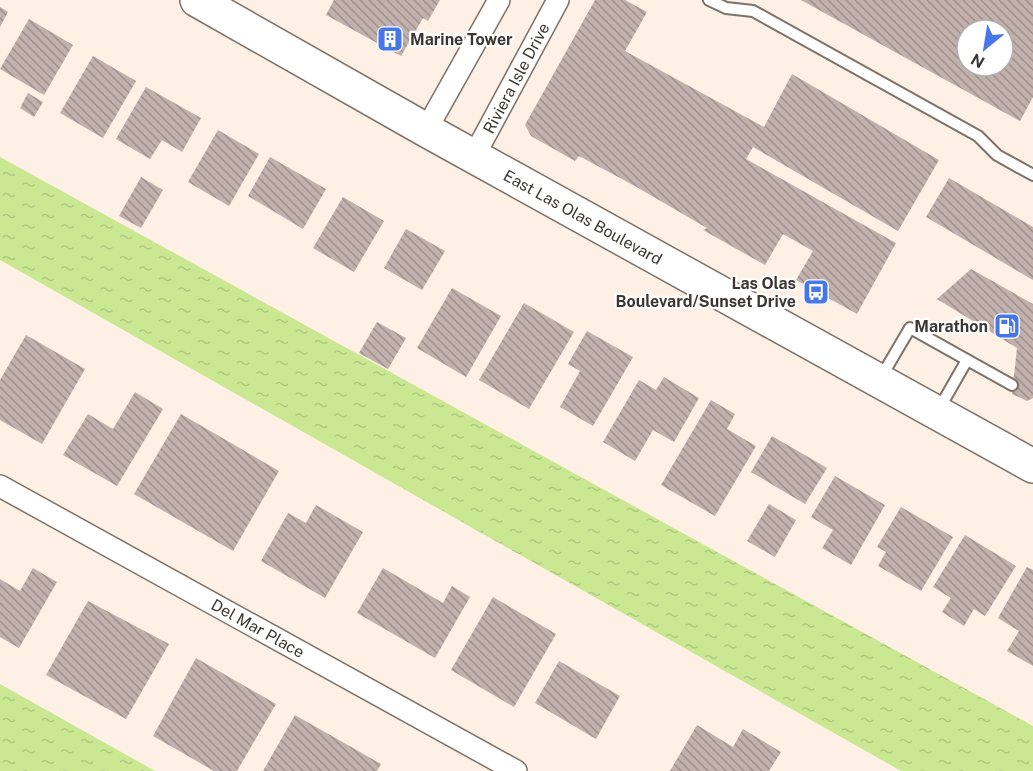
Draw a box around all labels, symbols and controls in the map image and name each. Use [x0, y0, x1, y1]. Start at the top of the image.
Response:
north arrow [955, 18, 1015, 78]
street label: Riviera Isle Drive [479, 20, 554, 137]
building icon: Marine Tower [375, 24, 405, 54]
place label: Marine Tower [410, 30, 513, 49]
text: N [968, 49, 988, 72]
street label: East Las Olas Boulevard [500, 166, 665, 269]
place label: Las Olas Boulevard/Sunset Drive [616, 274, 796, 311]
bus stop icon: Las Olas Boulevard/Sunset Drive [801, 277, 831, 307]
fuel station icon: Marathon [992, 311, 1022, 341]
place label: Marathon [914, 317, 988, 336]
street label: Del Mar Place [208, 595, 308, 662]

